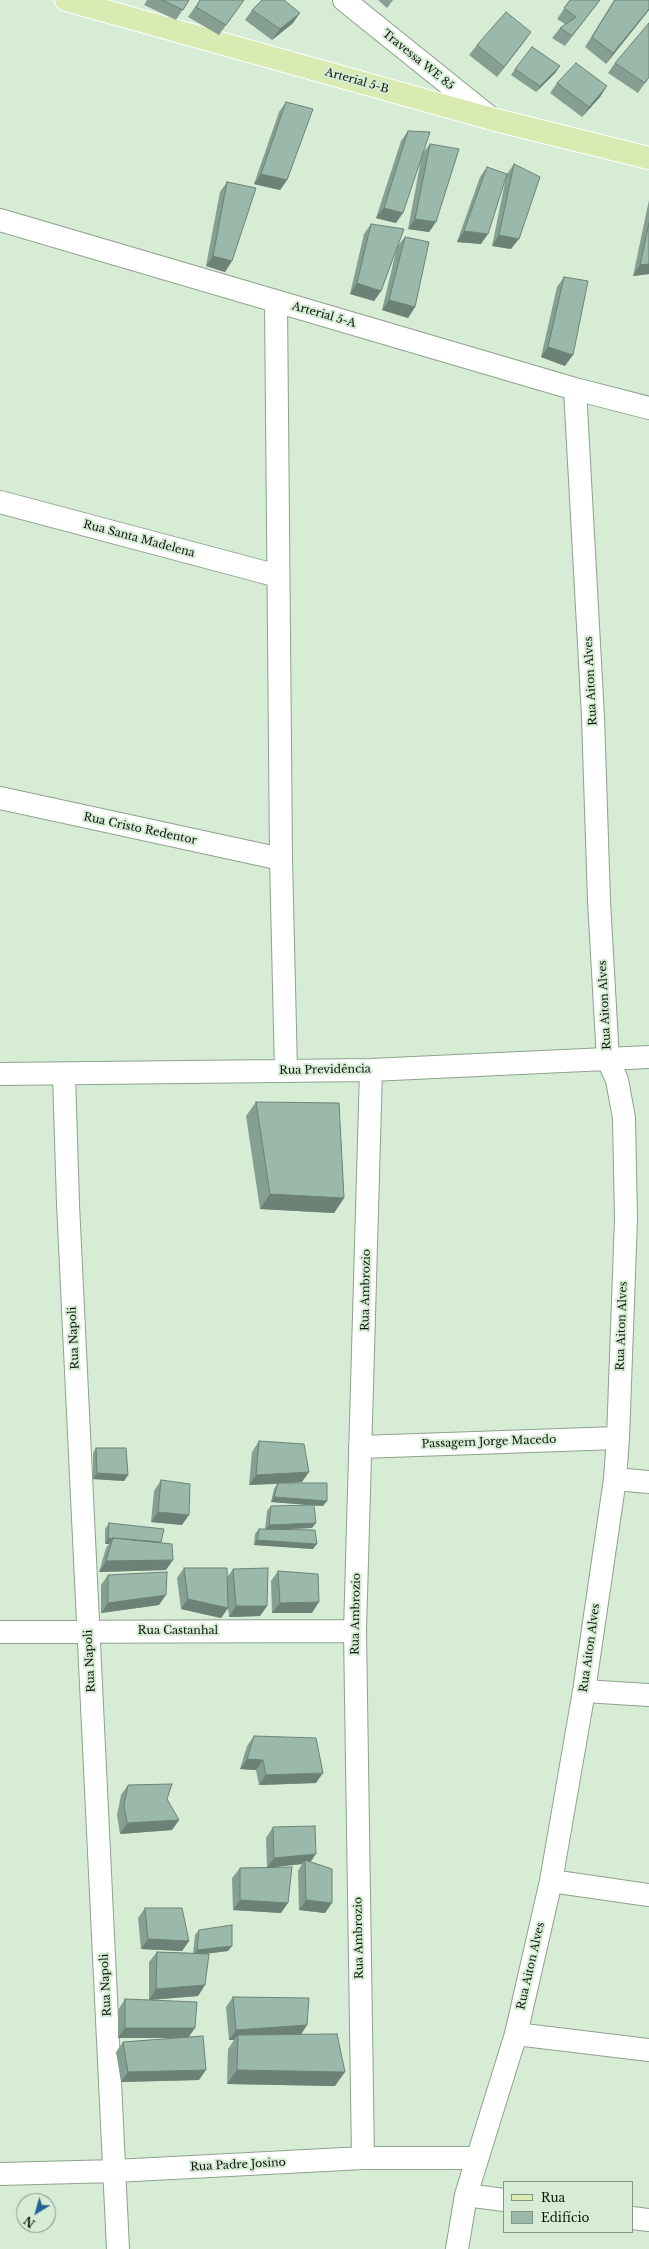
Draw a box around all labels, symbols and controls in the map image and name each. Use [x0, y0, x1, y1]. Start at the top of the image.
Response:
street label: Travessa WE 85 [380, 27, 456, 93]
street label: Arterial 5-B [324, 66, 390, 96]
street label: Arterial 5-A [291, 300, 357, 330]
street label: Rua Santa Madelena [82, 518, 196, 560]
street label: Rua Aiton Alves [582, 636, 600, 726]
street label: Rua Cristo Redentor [82, 811, 198, 847]
street label: Rua Aiton Alves [596, 960, 614, 1050]
street label: Rua Previdência [279, 1063, 371, 1077]
street label: Rua Ambrozio [359, 1249, 373, 1331]
street label: Rua Aiton Alves [614, 1281, 630, 1371]
street label: Rua Napoli [66, 1306, 82, 1370]
street label: Passagem Jorge Macedo [421, 1433, 557, 1451]
street label: Rua Ambrozio [349, 1573, 363, 1655]
street label: Rua Aiton Alves [577, 1603, 603, 1693]
street label: Rua Castanhal [138, 1624, 218, 1638]
street label: Rua Napoli [82, 1629, 98, 1693]
street label: Rua Ambrozio [352, 1897, 366, 1979]
street label: Rua Aiton Alves [515, 1921, 547, 2011]
street label: Rua Napoli [98, 1953, 114, 2017]
street label: Rua Padre Josino [190, 2156, 286, 2174]
legend [503, 2181, 633, 2233]
text: Rua [541, 2190, 565, 2205]
north arrow [16, 2193, 56, 2233]
text: Edifício [541, 2210, 589, 2225]
text: N [21, 2213, 38, 2230]

